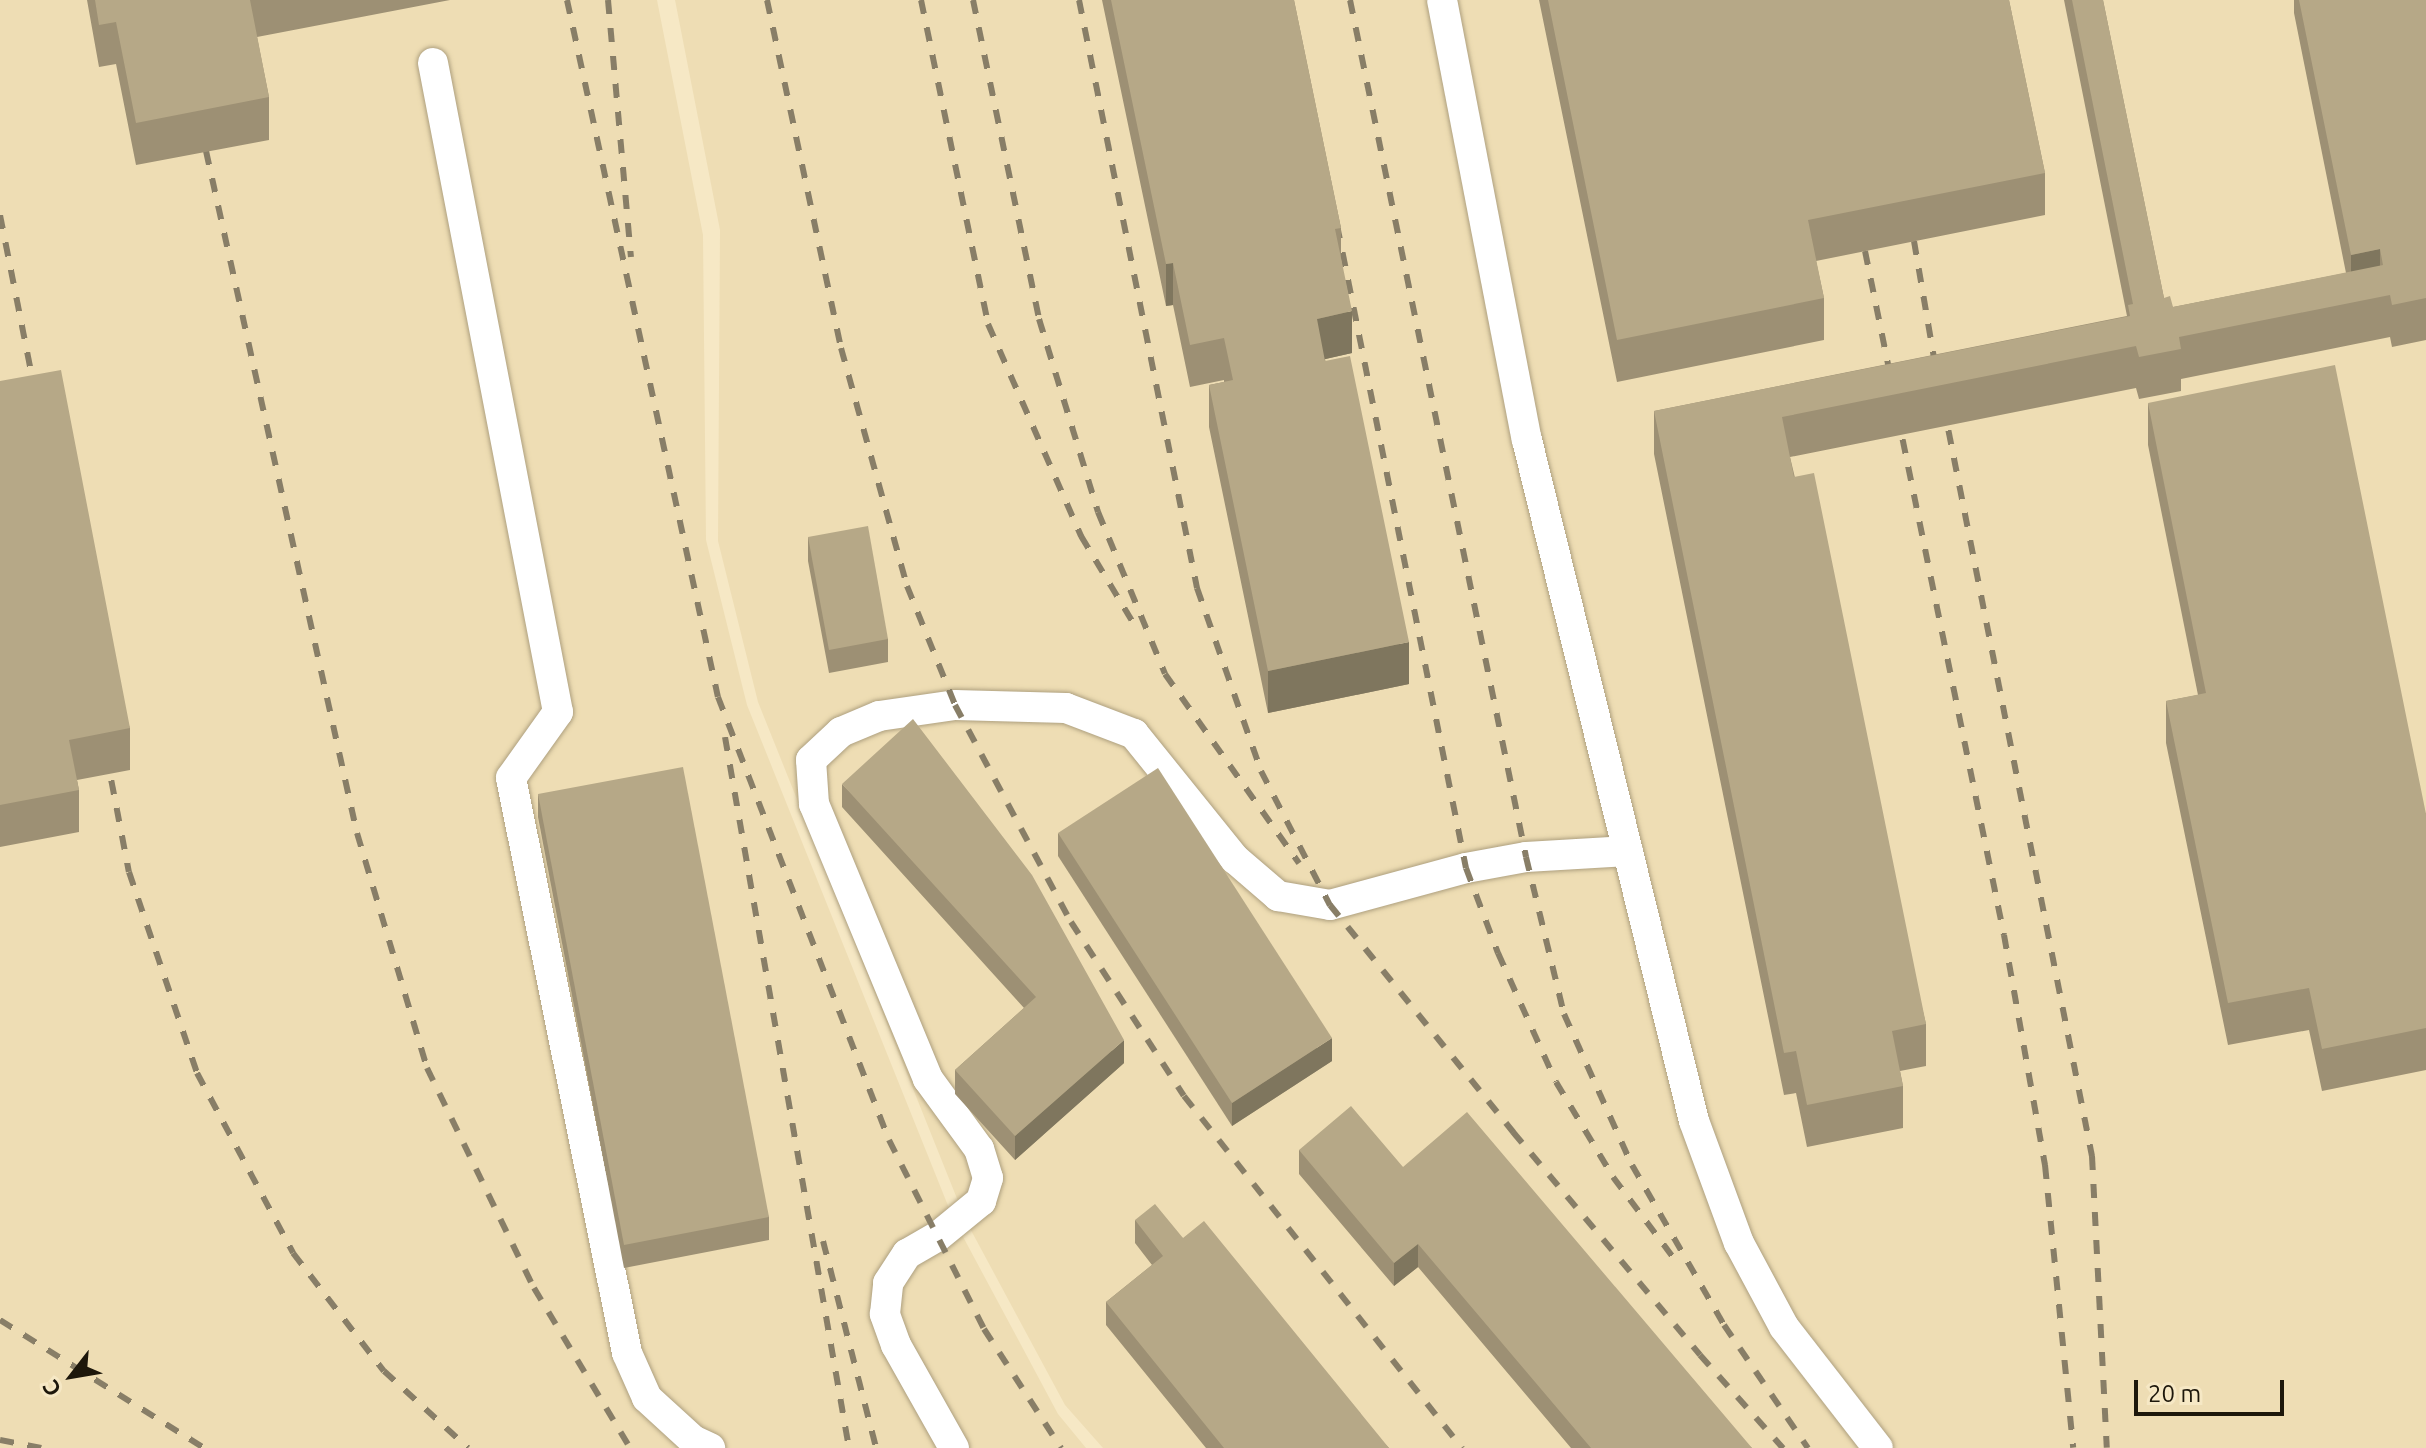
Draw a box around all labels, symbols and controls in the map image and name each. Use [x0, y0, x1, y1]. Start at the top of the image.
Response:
north arrow [32, 1336, 112, 1416]
scale bar [2138, 1364, 2288, 1414]
text: С [37, 1376, 65, 1401]
text: 20 m [2148, 1380, 2201, 1407]

